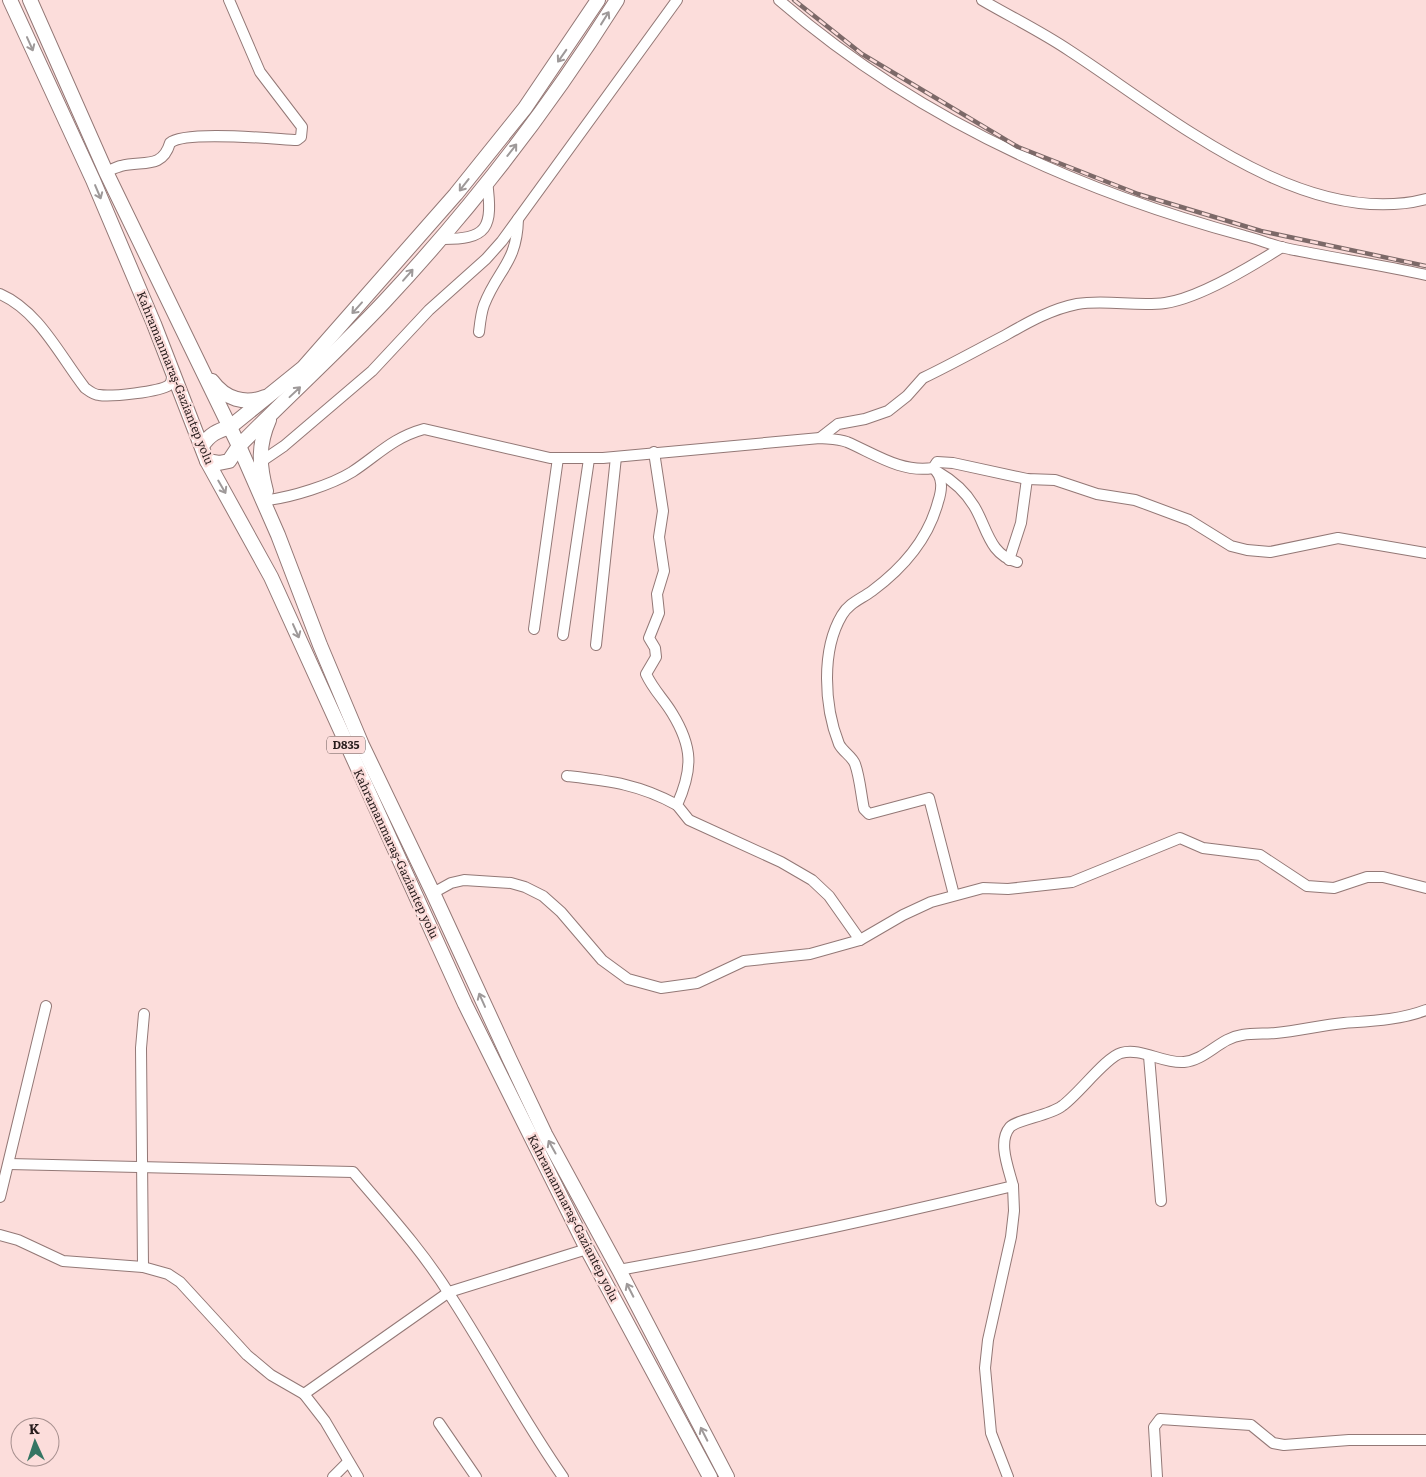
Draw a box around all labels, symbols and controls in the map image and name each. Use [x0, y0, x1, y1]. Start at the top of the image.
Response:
one-way arrow [601, 11, 611, 25]
one-way arrow [25, 36, 35, 51]
one-way arrow [557, 48, 567, 62]
one-way arrow [506, 144, 517, 157]
one-way arrow [458, 178, 469, 191]
one-way arrow [94, 184, 104, 199]
one-way arrow [402, 269, 413, 282]
street label: Kahramanmaraş-Gaziantep yolu [133, 288, 219, 467]
one-way arrow [351, 301, 363, 314]
one-way arrow [289, 386, 301, 398]
one-way arrow [217, 479, 227, 493]
one-way arrow [291, 623, 301, 638]
road number: D835 [327, 736, 365, 754]
street label: Kahramanmaraş-Gaziantep yolu [350, 766, 444, 942]
one-way arrow [476, 993, 486, 1008]
street label: Kahramanmaraş-Gaziantep yolu [524, 1131, 624, 1305]
one-way arrow [547, 1140, 556, 1155]
one-way arrow [625, 1282, 635, 1297]
north arrow [10, 1417, 60, 1467]
text: K [28, 1418, 40, 1438]
one-way arrow [699, 1427, 708, 1442]

